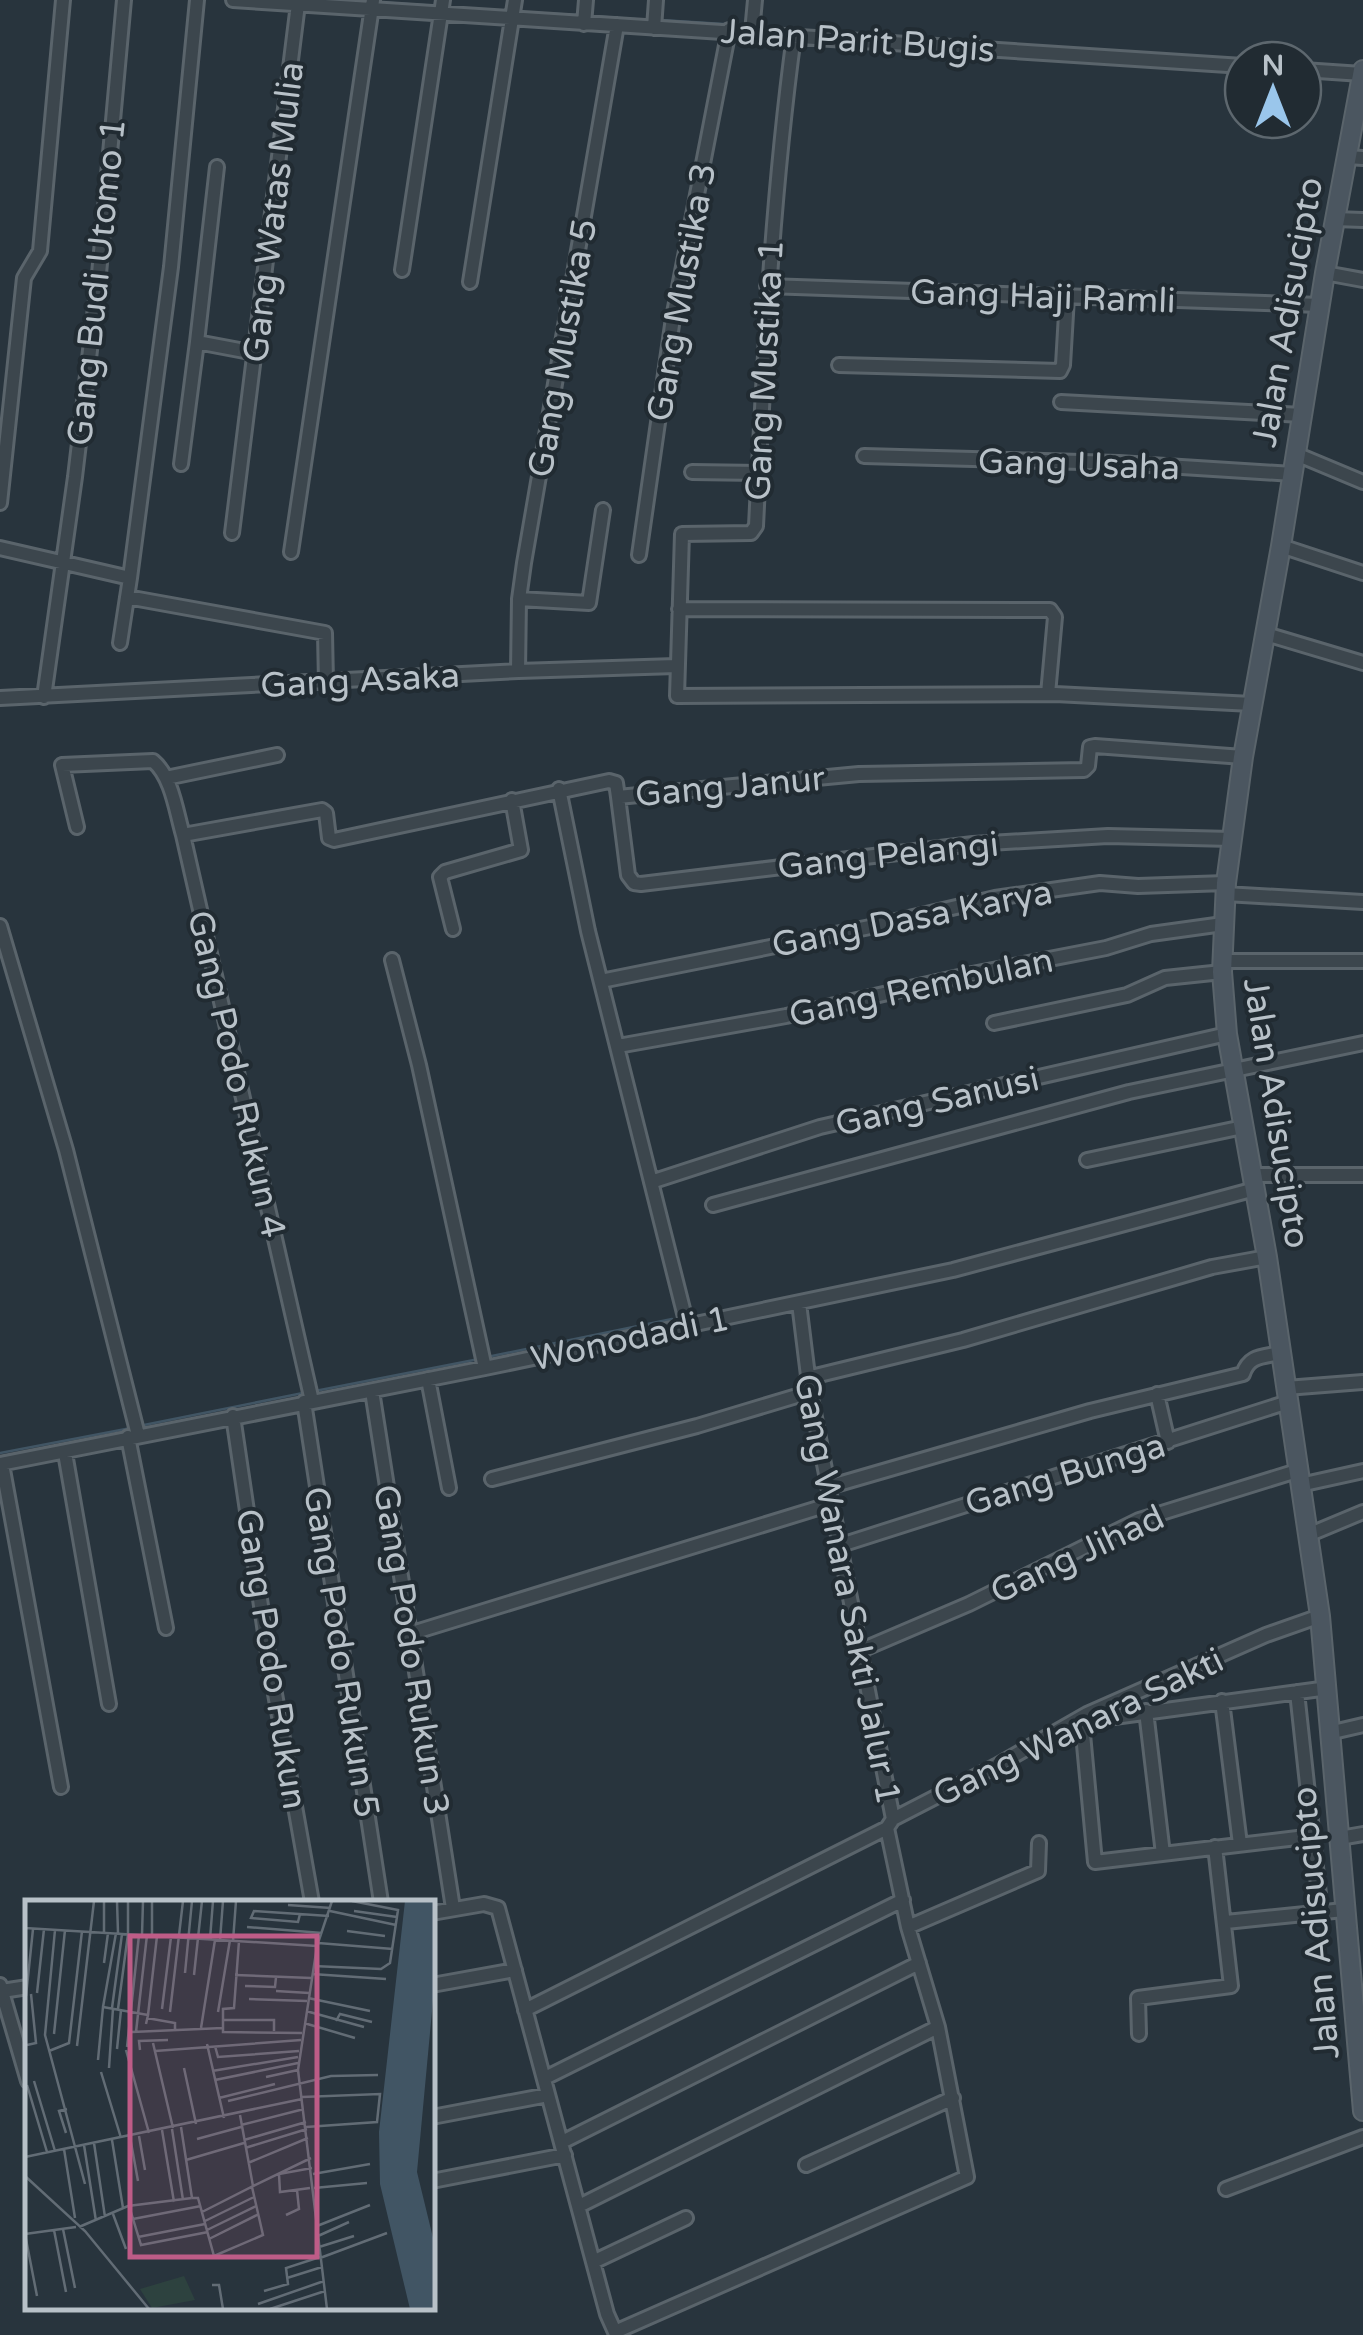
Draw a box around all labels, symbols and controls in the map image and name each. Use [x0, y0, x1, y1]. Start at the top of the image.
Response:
street label: Jalan Parit Bugis [720, 10, 996, 72]
north arrow [1223, 40, 1323, 140]
text: N [1262, 49, 1284, 83]
street label: Gang Watas Mulia [235, 59, 313, 365]
street label: Gang Budi Utomo 1 [59, 116, 135, 448]
street label: Gang Mustika 3 [639, 160, 725, 425]
street label: Jalan Adisucipto [1244, 174, 1332, 450]
street label: Gang Mustika 5 [520, 216, 606, 481]
street label: Gang Mustika 1 [737, 238, 793, 502]
street label: Gang Haji Ramli [910, 271, 1176, 323]
street label: Gang Usaha [977, 440, 1181, 490]
street label: Gang Asaka [259, 655, 461, 707]
street label: Gang Janur [633, 758, 827, 816]
street label: Gang Pelangi [776, 824, 1001, 888]
street label: Gang Dasa Karya [768, 871, 1056, 967]
street label: Gang Podo Rukun 4 [178, 907, 294, 1242]
street label: Gang Rembulan [785, 940, 1057, 1036]
street label: Jalan Adisucipto [1234, 975, 1318, 1251]
street label: Gang Sanusi [831, 1058, 1043, 1146]
street label: Wonodadi 1 [527, 1298, 733, 1380]
street label: Gang Wanara Sakti Jalur 1 [785, 1370, 909, 1808]
street label: Gang Bunga [960, 1425, 1170, 1525]
street label: Gang Podo Rukun 3 [364, 1482, 458, 1819]
street label: Gang Podo Rukun 5 [294, 1484, 388, 1821]
street label: Gang Jihad [984, 1496, 1171, 1613]
street label: Gang Podo Rukun [227, 1506, 315, 1812]
street label: Gang Wanara Sakti [926, 1639, 1230, 1816]
street label: Jalan Adisucipto [1283, 1785, 1349, 2061]
inset map [25, 1900, 435, 2310]

